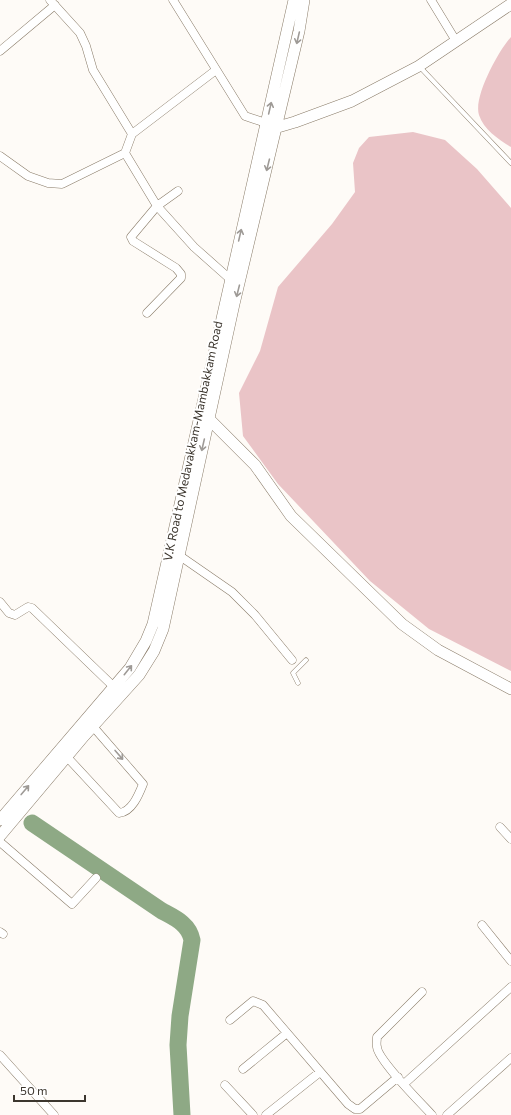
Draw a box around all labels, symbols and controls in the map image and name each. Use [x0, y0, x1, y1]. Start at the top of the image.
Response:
one-way arrow [293, 32, 301, 45]
one-way arrow [266, 102, 274, 115]
one-way arrow [264, 158, 272, 171]
one-way arrow [237, 228, 244, 241]
one-way arrow [233, 285, 241, 298]
street label: V.K Road to Medavakkam-Mambakkam Road [160, 320, 224, 562]
one-way arrow [198, 439, 206, 452]
one-way arrow [123, 665, 132, 676]
one-way arrow [114, 750, 123, 761]
one-way arrow [21, 785, 30, 796]
scale bar [14, 1077, 85, 1103]
text: 50 m [20, 1083, 48, 1097]

